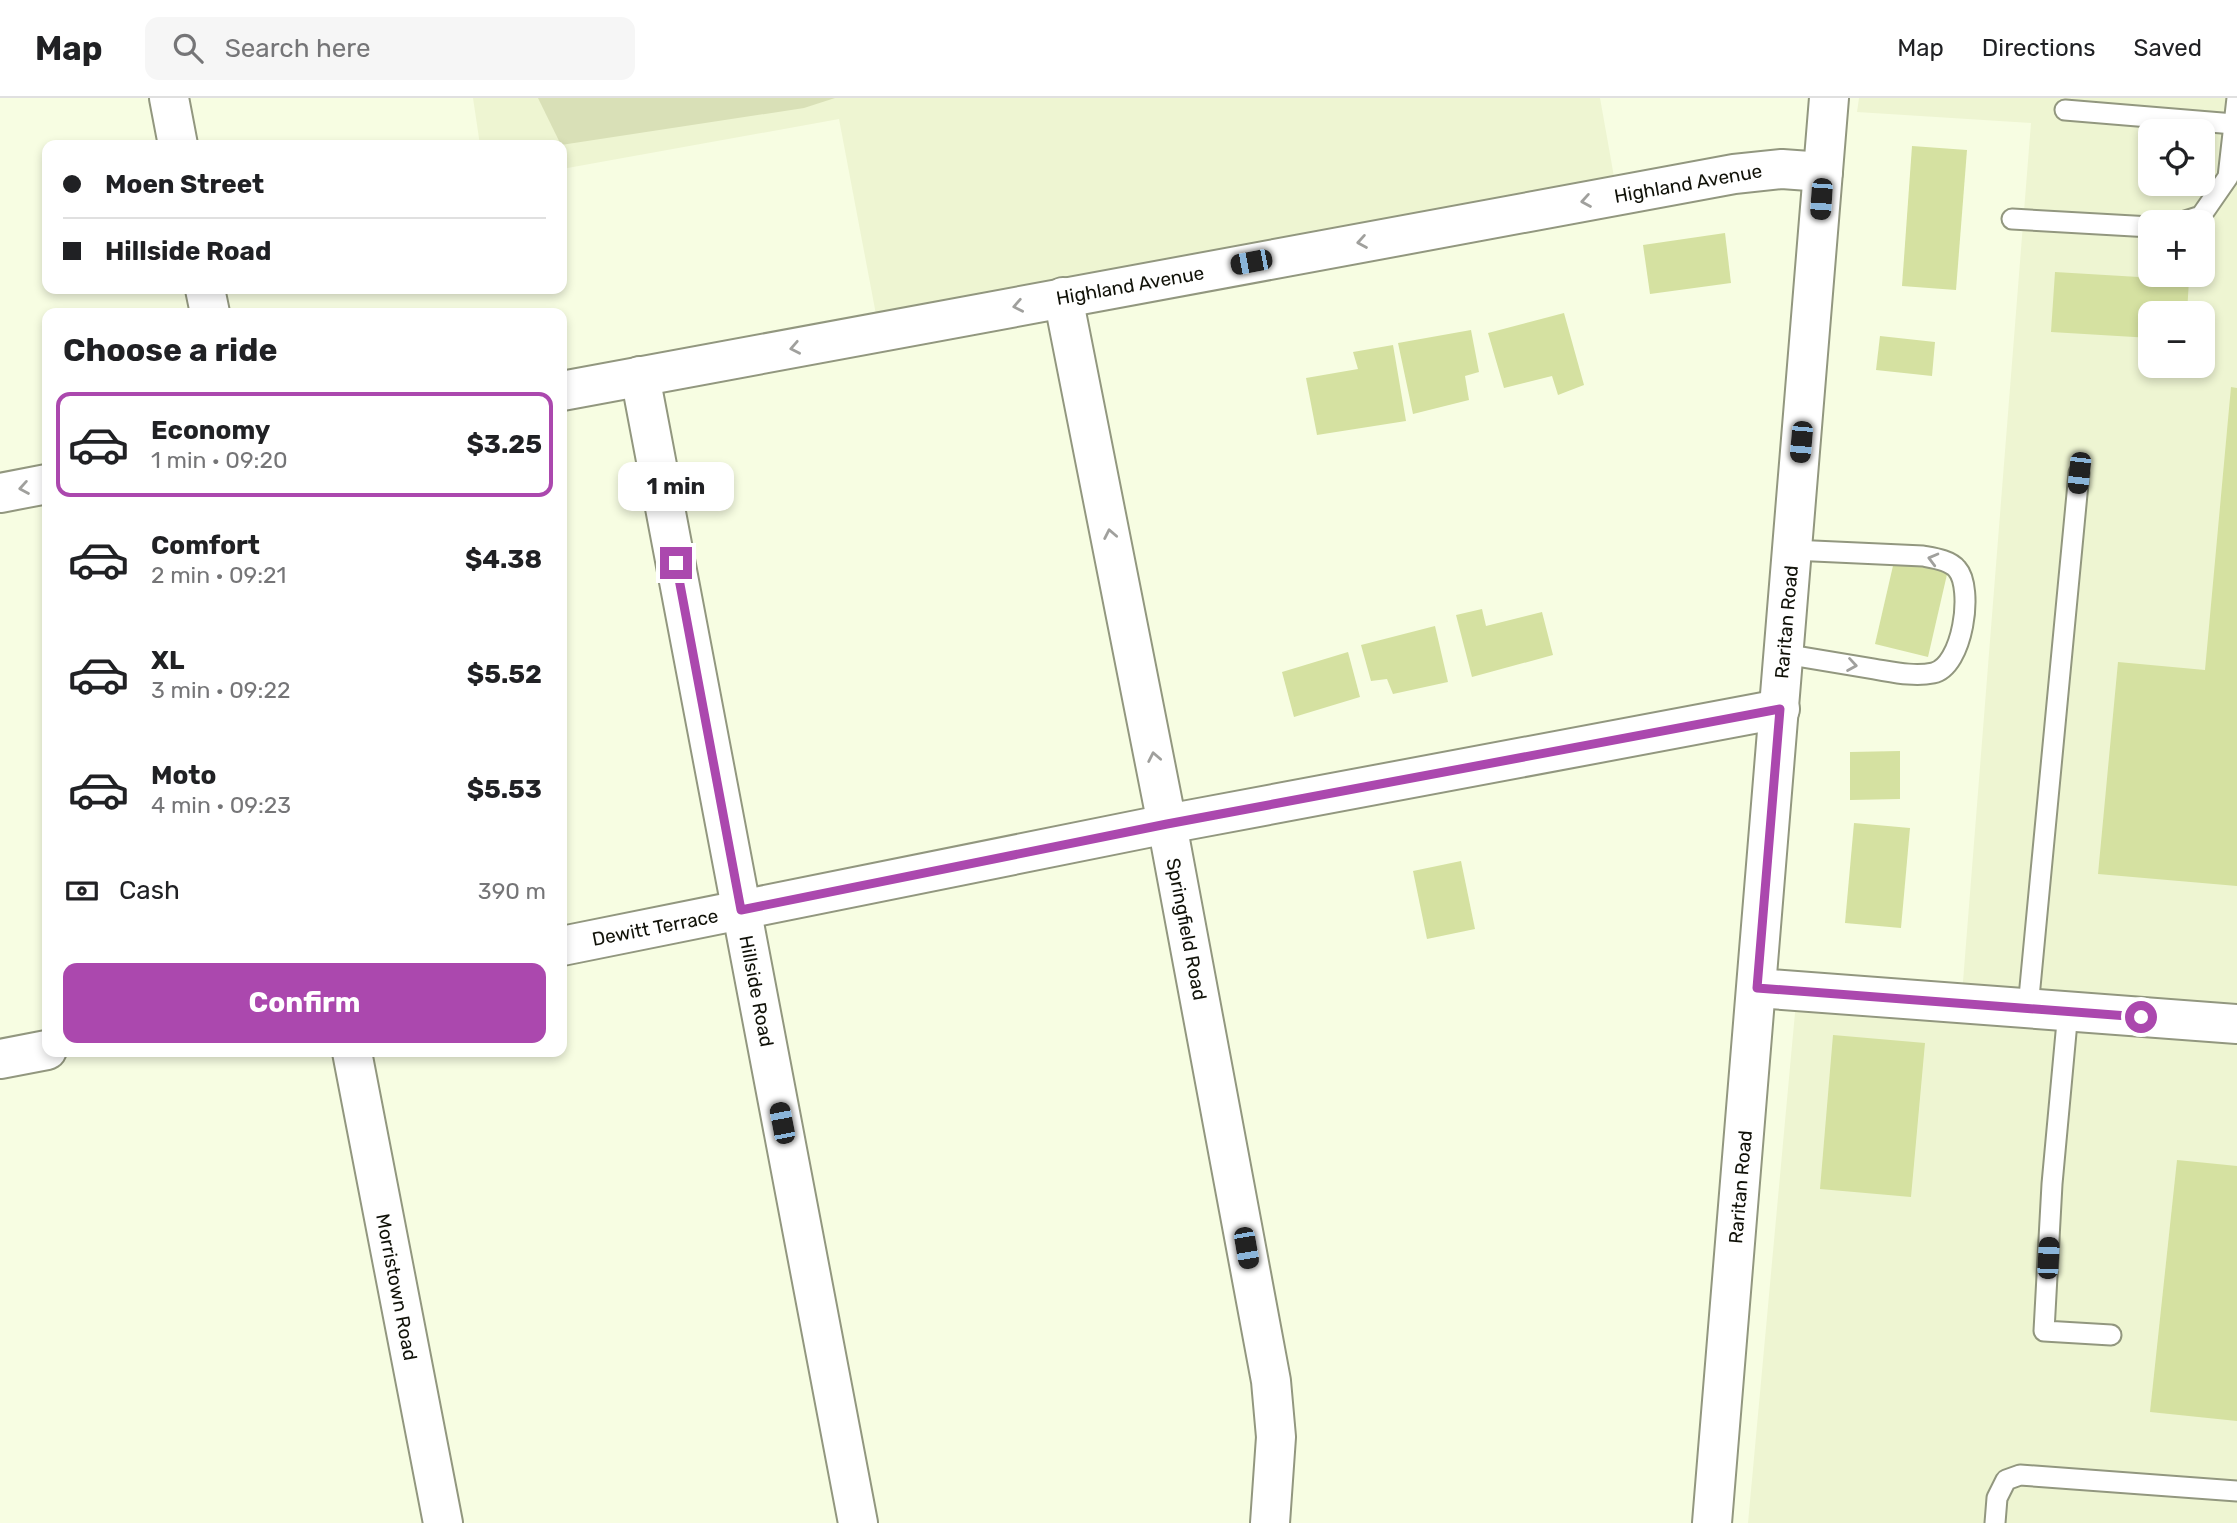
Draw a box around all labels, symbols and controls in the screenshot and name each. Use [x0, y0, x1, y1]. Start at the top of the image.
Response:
search box [145, 17, 635, 80]
text: Map [35, 29, 103, 68]
icon: search [169, 29, 207, 67]
text: Search here [225, 33, 370, 64]
text: Map [1897, 34, 1944, 62]
text: Directions [1982, 34, 2095, 62]
text: Saved [2133, 34, 2202, 62]
map controls [2138, 119, 2215, 378]
button: locate [2138, 119, 2215, 196]
street label: Highland Avenue [1612, 159, 1764, 208]
text: Moen Street [105, 169, 264, 200]
car [1810, 177, 1833, 221]
one-way arrow [1580, 193, 1592, 208]
button: + [2138, 210, 2215, 287]
one-way arrow [1356, 234, 1368, 249]
text: Hillside Road [105, 236, 271, 267]
car [1229, 248, 1274, 276]
street label: Highland Avenue [1054, 261, 1206, 310]
one-way arrow [1012, 297, 1024, 312]
button: − [2138, 301, 2215, 378]
text: Choose a ride [63, 331, 277, 369]
one-way arrow [789, 339, 801, 354]
icon: car [67, 413, 130, 476]
text: Economy [151, 415, 270, 446]
car [1789, 420, 1814, 464]
text: $3.25 [466, 429, 542, 460]
text: 1 min · 09:20 [151, 446, 288, 474]
car [2067, 451, 2092, 495]
callout: 1 min [618, 462, 734, 510]
text: 1 min [647, 472, 705, 500]
one-way arrow [18, 480, 30, 495]
icon: car [67, 528, 130, 591]
one-way arrow [1103, 528, 1118, 540]
text: Comfort [151, 530, 260, 561]
text: $4.38 [465, 544, 542, 575]
route end [660, 547, 692, 579]
one-way arrow [1928, 553, 1940, 567]
text: 2 min · 09:21 [151, 561, 286, 589]
street label: Raritan Road [1770, 564, 1803, 680]
icon: car [67, 643, 130, 706]
text: XL [151, 645, 184, 676]
one-way arrow [1846, 657, 1857, 672]
text: $5.52 [467, 659, 542, 690]
text: 3 min · 09:22 [151, 676, 290, 704]
one-way arrow [1147, 751, 1162, 763]
icon: car [67, 758, 130, 821]
text: Moto [151, 760, 216, 791]
text: $5.53 [467, 774, 542, 805]
text: 4 min · 09:23 [151, 791, 291, 819]
street label: Springfield Road [1161, 856, 1212, 1002]
icon: cash [63, 872, 101, 910]
text: Cash [119, 875, 180, 906]
text: 390 m [478, 877, 546, 905]
street label: Dewitt Terrace [590, 904, 720, 951]
street label: Hillside Road [734, 933, 779, 1049]
button: Confirm [63, 963, 546, 1043]
route start [2125, 1001, 2157, 1033]
car [768, 1100, 797, 1146]
street label: Raritan Road [1724, 1129, 1757, 1245]
street label: Morristown Road [371, 1212, 422, 1363]
car [1233, 1225, 1260, 1271]
car [2037, 1236, 2060, 1280]

